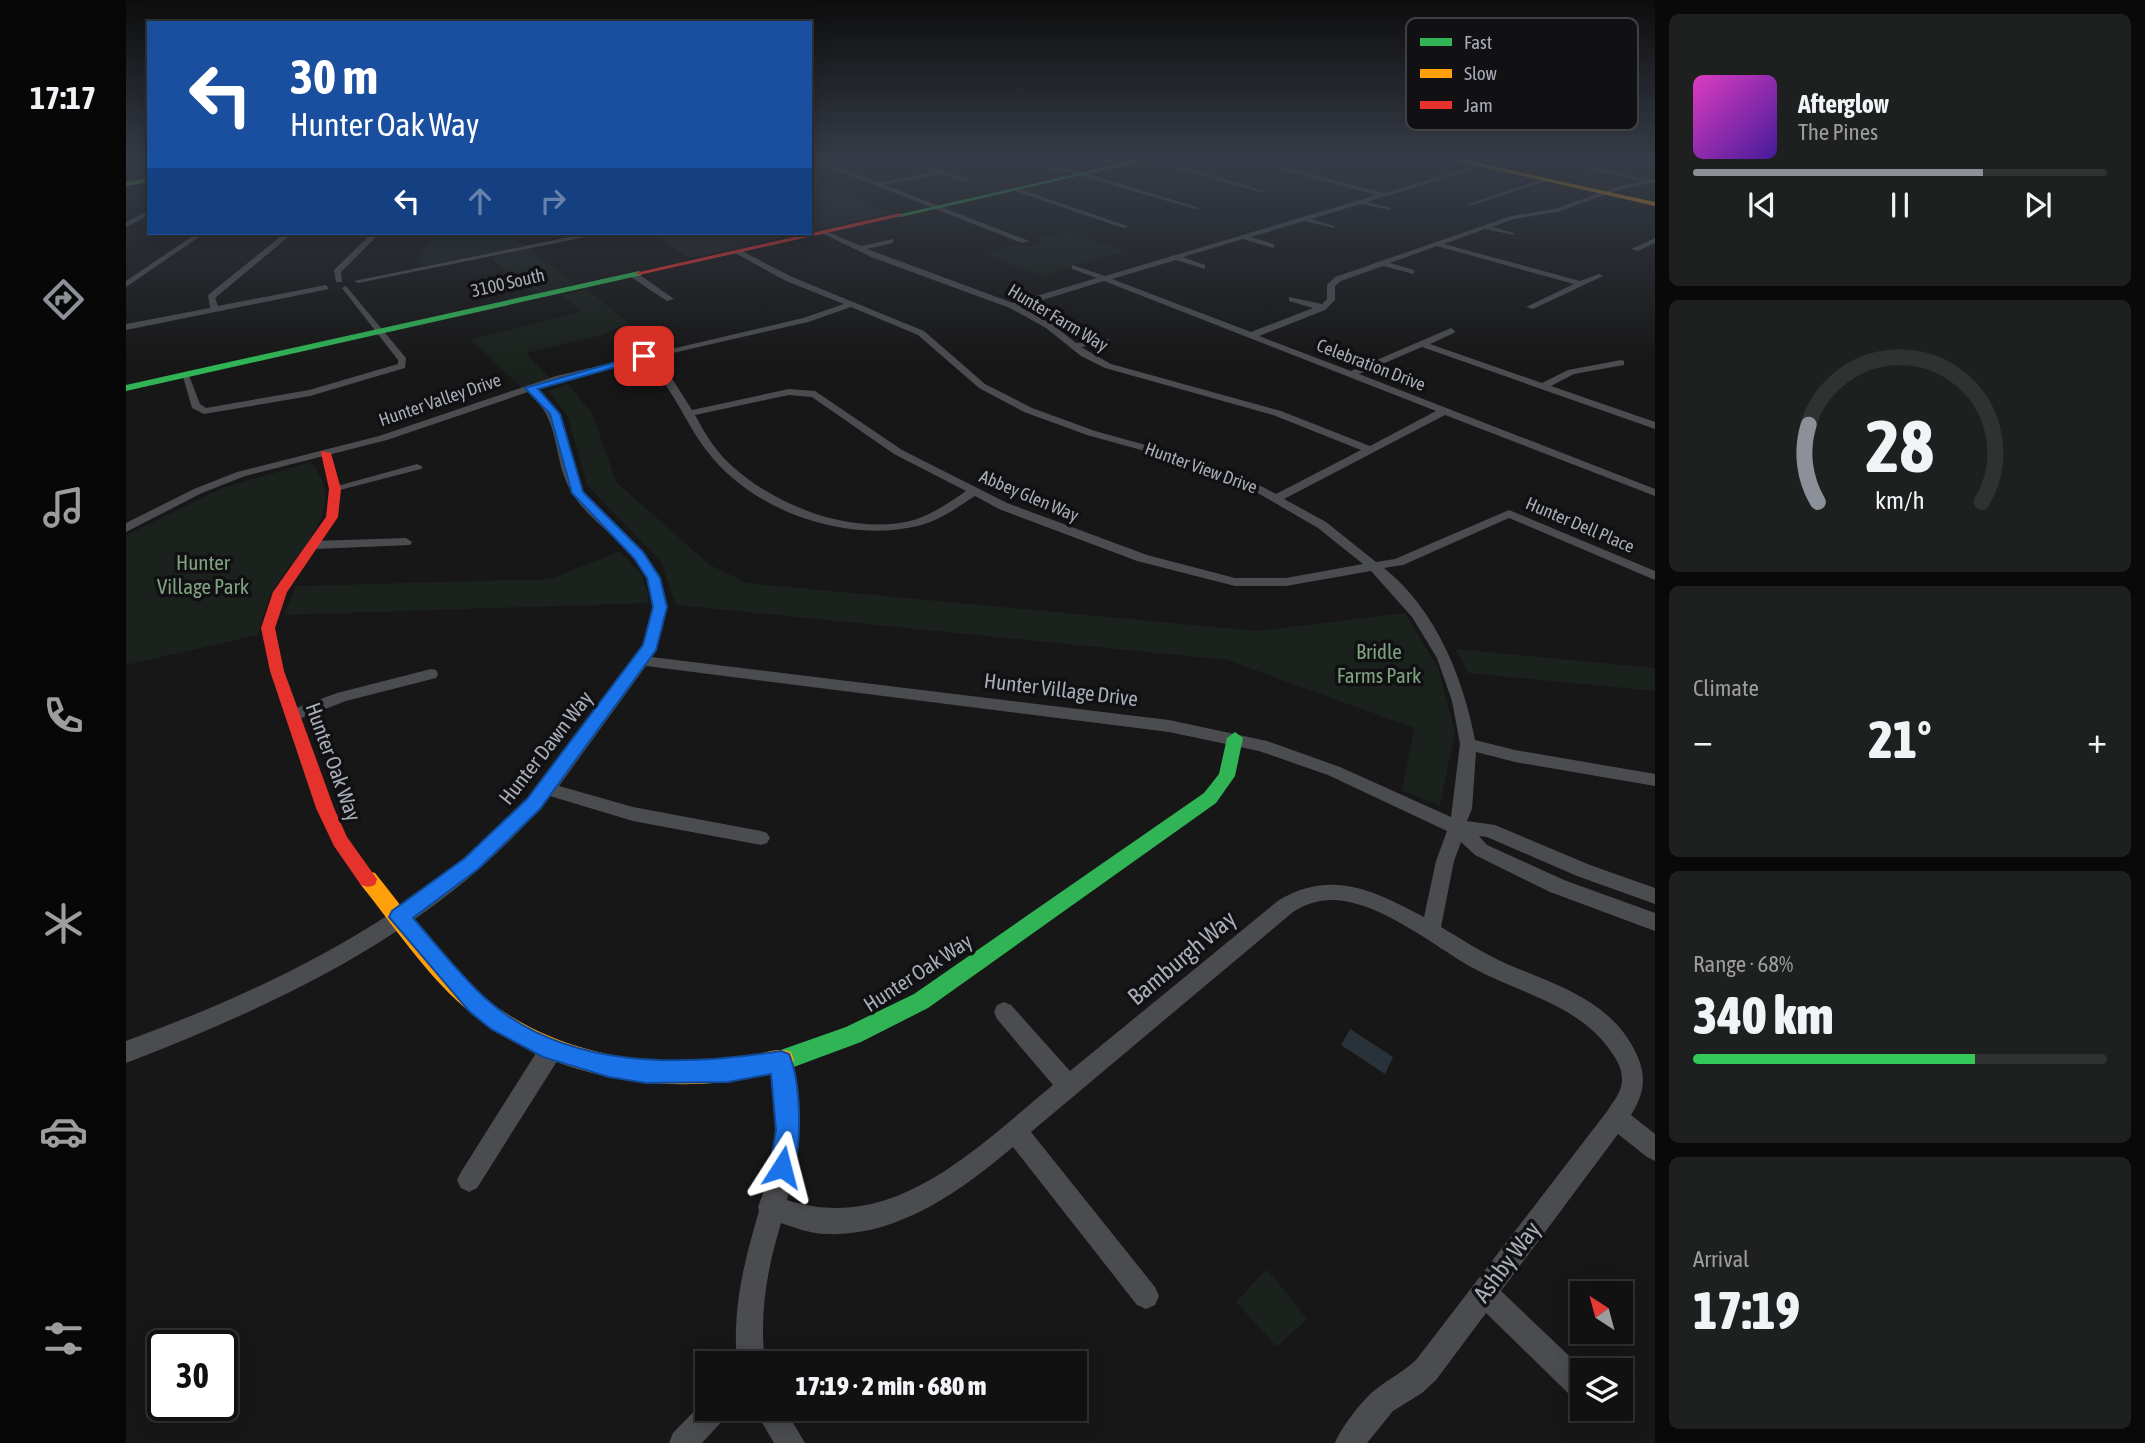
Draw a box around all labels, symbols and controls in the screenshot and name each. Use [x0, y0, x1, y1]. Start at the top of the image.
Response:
legend [1406, 18, 1638, 130]
text: Fast [1464, 31, 1492, 53]
text: 30 m [290, 48, 378, 104]
icon: left [175, 49, 266, 140]
text: Slow [1464, 62, 1498, 84]
text: 17:17 [30, 79, 96, 116]
text: Afterglow [1798, 89, 1889, 119]
text: Jam [1464, 94, 1493, 116]
text: Hunter Oak Way [290, 106, 479, 143]
text: The Pines [1798, 119, 1878, 145]
icon: left [388, 182, 426, 220]
icon: ahead [461, 182, 499, 220]
icon: right [534, 182, 572, 220]
icon: previous [1743, 186, 1781, 224]
icon: pause [1881, 186, 1919, 224]
icon: next [2019, 186, 2057, 224]
street label: 3100 South [469, 264, 547, 301]
icon: directions [39, 275, 88, 324]
street label: Hunter Farm Way [1004, 279, 1112, 356]
pin [614, 326, 674, 386]
street label: Celebration Drive [1314, 334, 1429, 395]
icon: arrive [625, 337, 663, 375]
street label: Hunter Valley Drive [376, 369, 504, 430]
text: 28 [1866, 404, 1934, 487]
street label: Hunter View Drive [1142, 437, 1260, 498]
street label: Abbey Glen Way [977, 465, 1082, 526]
icon: music [39, 483, 88, 532]
text: km/h [1875, 485, 1925, 513]
street label: Hunter Dell Place [1523, 492, 1638, 557]
park label: Hunter Village Park [157, 550, 249, 598]
park label: Bridle Farms Park [1337, 639, 1421, 687]
street label: Hunter Village Drive [983, 668, 1139, 710]
text: Climate [1693, 675, 1759, 701]
street label: Hunter Dawn Way [494, 686, 597, 809]
icon: phone [39, 691, 88, 740]
street label: Hunter Oak Way [301, 699, 367, 824]
text: 21° [1868, 709, 1932, 769]
text: − [1693, 718, 1713, 761]
text: + [2087, 718, 2107, 761]
icon: climate [39, 899, 88, 948]
street label: Bamburgh Way [1122, 905, 1241, 1010]
street label: Hunter Oak Way [859, 928, 976, 1016]
text: Range · 68% [1693, 951, 1793, 977]
text: 340 km [1693, 985, 1834, 1045]
icon: car [39, 1107, 88, 1156]
position arrow [745, 1130, 819, 1204]
street label: Ashby Way [1468, 1216, 1546, 1307]
text: Arrival [1693, 1246, 1749, 1272]
text: 17:19 [1693, 1280, 1800, 1340]
north arrow [1570, 1281, 1633, 1344]
map controls [1570, 1281, 1633, 1421]
icon: filters [39, 1314, 88, 1363]
speed limit sign: 30 [147, 1330, 238, 1421]
button: layers [1570, 1358, 1633, 1421]
text: 17:19 · 2 min · 680 m [796, 1371, 986, 1401]

